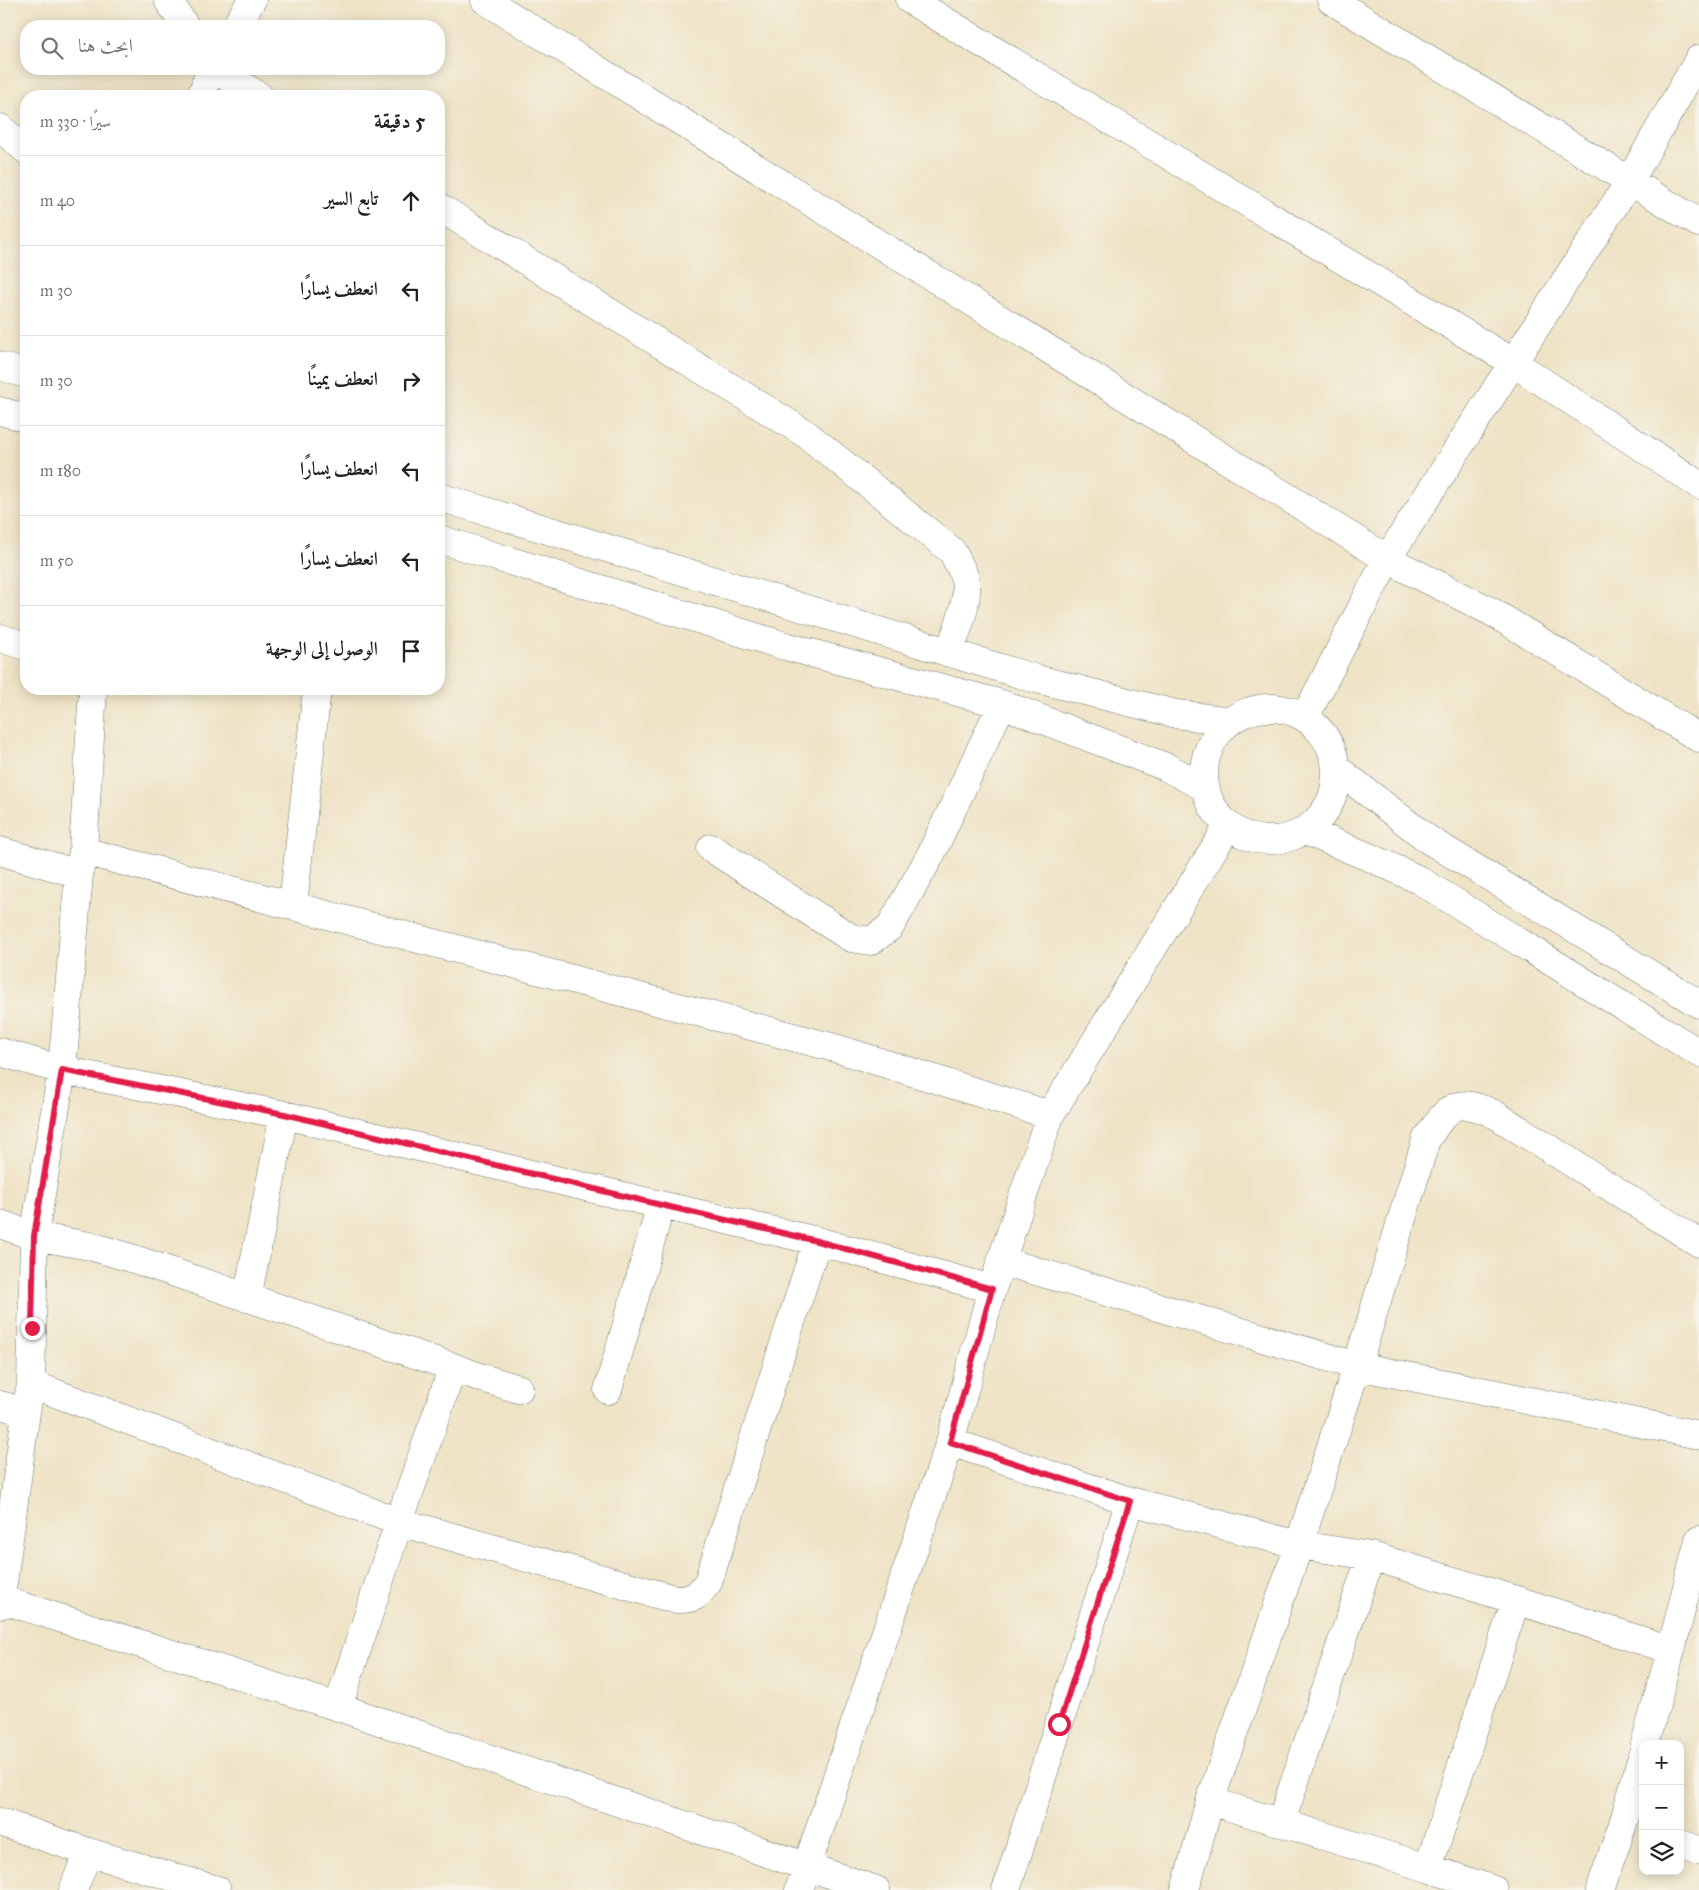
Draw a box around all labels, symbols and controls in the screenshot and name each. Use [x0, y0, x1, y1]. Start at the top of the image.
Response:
search box [20, 20, 445, 75]
icon: search [38, 34, 66, 62]
text: ابحث هنا [78, 34, 133, 57]
text: 5 دقيقة [374, 108, 425, 134]
text: سيرًا · 330 m [40, 112, 111, 131]
text: تابع السير [324, 187, 378, 210]
icon: ahead [397, 187, 425, 215]
text: 40 m [40, 191, 75, 210]
text: انعطف يسارًا [300, 277, 378, 300]
icon: left [397, 277, 425, 305]
text: 30 m [40, 281, 73, 300]
text: انعطف يمينًا [308, 367, 378, 390]
icon: right [397, 367, 425, 395]
text: 30 m [40, 371, 73, 390]
text: انعطف يسارًا [300, 457, 378, 480]
icon: left [397, 457, 425, 485]
text: 180 m [40, 461, 81, 480]
text: انعطف يسارًا [300, 547, 378, 570]
icon: left [397, 547, 425, 575]
text: 50 m [40, 551, 74, 570]
text: الوصول إلى الوجهة [266, 637, 378, 660]
icon: arrive [397, 637, 425, 665]
route end [21, 1317, 44, 1340]
route start [1048, 1713, 1071, 1736]
map controls [1639, 1740, 1684, 1875]
button: + [1639, 1740, 1684, 1785]
button: − [1639, 1785, 1684, 1830]
button: layers [1639, 1830, 1684, 1875]

